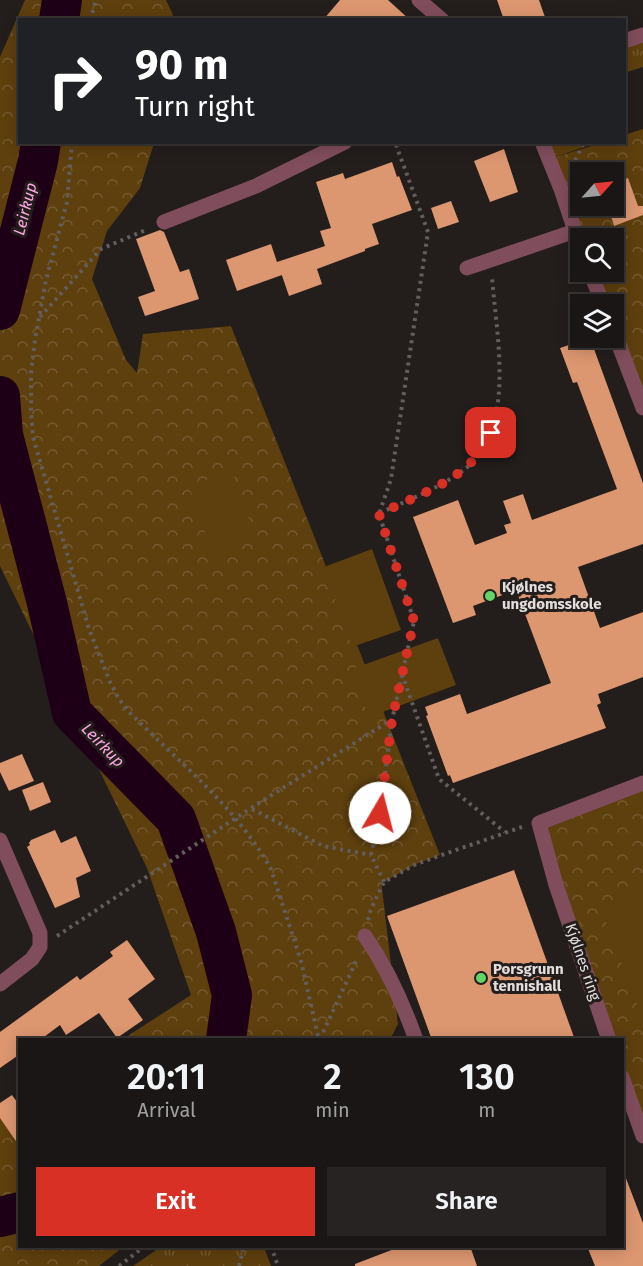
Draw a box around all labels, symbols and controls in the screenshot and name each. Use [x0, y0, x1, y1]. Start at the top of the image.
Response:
text: 90 m [135, 40, 229, 90]
icon: right [36, 42, 114, 120]
text: Turn right [135, 91, 255, 123]
north arrow [570, 162, 624, 216]
map controls [570, 162, 624, 348]
water label: Leirkup [9, 181, 41, 237]
button: search [570, 228, 624, 282]
button: layers [570, 294, 624, 348]
pin [465, 407, 516, 458]
icon: arrive [474, 416, 507, 449]
place label: Kjølnes ungdomsskole [502, 578, 602, 613]
marker: Kjølnes ungdomsskole [483, 589, 497, 603]
water label: Leirkup [78, 719, 128, 771]
position arrow [348, 781, 412, 845]
street label: Kjølnes ring [561, 921, 605, 1003]
place label: Porsgrunn tennishall [493, 960, 564, 995]
marker: Porsgrunn tennishall [474, 971, 488, 985]
text: 20:11 [127, 1055, 206, 1099]
text: 2 [323, 1055, 342, 1099]
text: 130 [459, 1055, 515, 1099]
text: Arrival [137, 1098, 196, 1122]
text: min [315, 1098, 350, 1122]
text: m [478, 1098, 495, 1122]
button: Exit [36, 1167, 315, 1236]
button: Share [327, 1167, 606, 1236]

